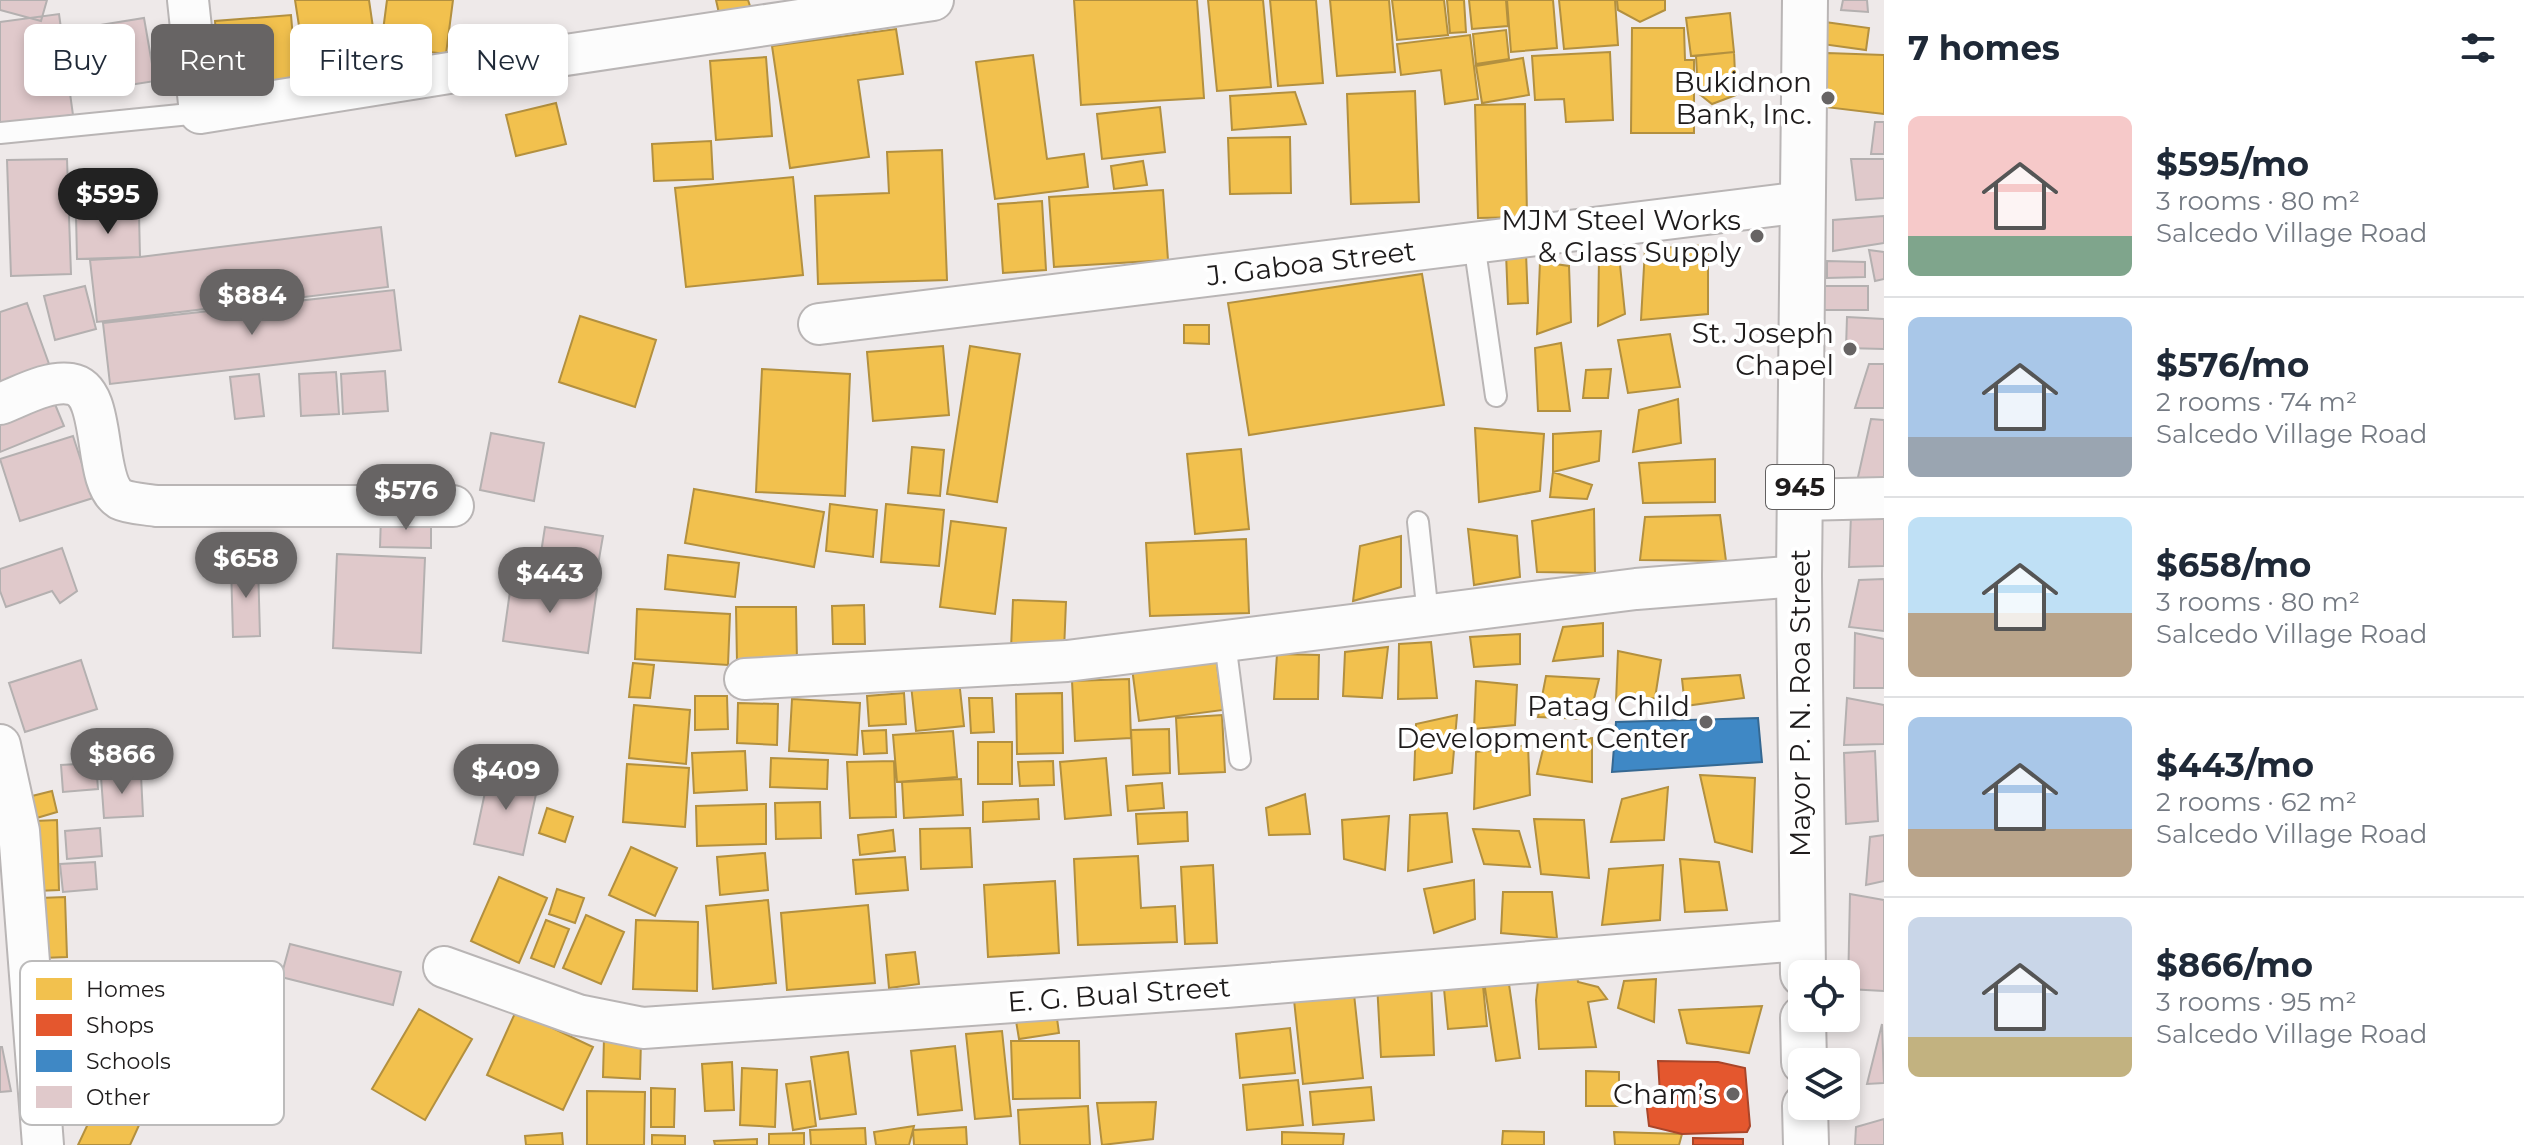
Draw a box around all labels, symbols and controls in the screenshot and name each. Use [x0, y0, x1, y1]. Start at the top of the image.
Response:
chip: Buy [24, 24, 135, 96]
chip: Rent [151, 24, 274, 96]
chip: Filters [290, 24, 432, 96]
chip: New [448, 24, 568, 96]
icon: filters [2456, 26, 2500, 70]
text: 7 homes [1908, 27, 2060, 69]
place label: Bukidnon Bank, Inc. [1673, 65, 1812, 131]
marker: Bukidnon Bank, Inc. [1819, 89, 1837, 107]
text: $595/mo [2156, 143, 2309, 185]
icon: home [1972, 148, 2068, 244]
pin: $595 [61, 168, 155, 236]
text: $595 [76, 178, 140, 210]
text: 3 rooms · 80 m² [2156, 185, 2360, 217]
place label: MJM Steel Works & Glass Supply [1501, 203, 1742, 269]
text: Salcedo Village Road [2156, 217, 2428, 249]
marker: MJM Steel Works & Glass Supply [1748, 227, 1766, 245]
street label: J. Gaboa Street [1204, 233, 1417, 293]
pin: $884 [205, 269, 299, 337]
text: $884 [218, 279, 286, 311]
place label: St. Joseph Chapel [1692, 316, 1834, 382]
marker: St. Joseph Chapel [1841, 340, 1859, 358]
text: $576/mo [2156, 344, 2309, 386]
icon: home [1972, 349, 2068, 445]
text: 2 rooms · 74 m² [2156, 386, 2357, 418]
text: Salcedo Village Road [2156, 418, 2428, 450]
pin: $576 [359, 464, 453, 532]
road number: 945 [1766, 465, 1834, 509]
text: $576 [374, 474, 438, 506]
pin: $658 [199, 532, 293, 600]
text: $658 [213, 542, 279, 574]
text: $658/mo [2156, 544, 2311, 586]
pin: $443 [503, 547, 597, 615]
street label: Mayor P. N. Roa Street [1783, 549, 1817, 857]
icon: home [1972, 549, 2068, 645]
text: $443 [516, 557, 584, 589]
text: 3 rooms · 80 m² [2156, 586, 2360, 618]
text: Salcedo Village Road [2156, 618, 2428, 650]
place label: Patag Child Development Center [1396, 689, 1690, 755]
marker: Patag Child Development Center [1697, 713, 1715, 731]
pin: $866 [75, 728, 169, 796]
text: $866 [89, 738, 155, 770]
pin: $409 [459, 744, 553, 812]
text: $443/mo [2156, 744, 2314, 786]
icon: home [1972, 749, 2068, 845]
text: $409 [472, 754, 540, 786]
text: 2 rooms · 62 m² [2156, 786, 2357, 818]
text: Salcedo Village Road [2156, 818, 2428, 850]
text: $866/mo [2156, 944, 2313, 986]
icon: home [1972, 949, 2068, 1045]
map controls [1788, 960, 1860, 1120]
button: locate [1788, 960, 1860, 1032]
legend [20, 961, 284, 1125]
street label: E. G. Bual Street [1006, 969, 1232, 1019]
text: Homes [86, 976, 165, 1003]
text: 3 rooms · 95 m² [2156, 986, 2357, 1018]
text: Shops [86, 1012, 154, 1039]
text: Salcedo Village Road [2156, 1018, 2428, 1050]
text: Schools [86, 1048, 171, 1075]
button: layers [1788, 1048, 1860, 1120]
place label: Cham’s [1613, 1077, 1717, 1111]
text: Other [86, 1084, 150, 1111]
marker: Cham’s [1724, 1085, 1742, 1103]

